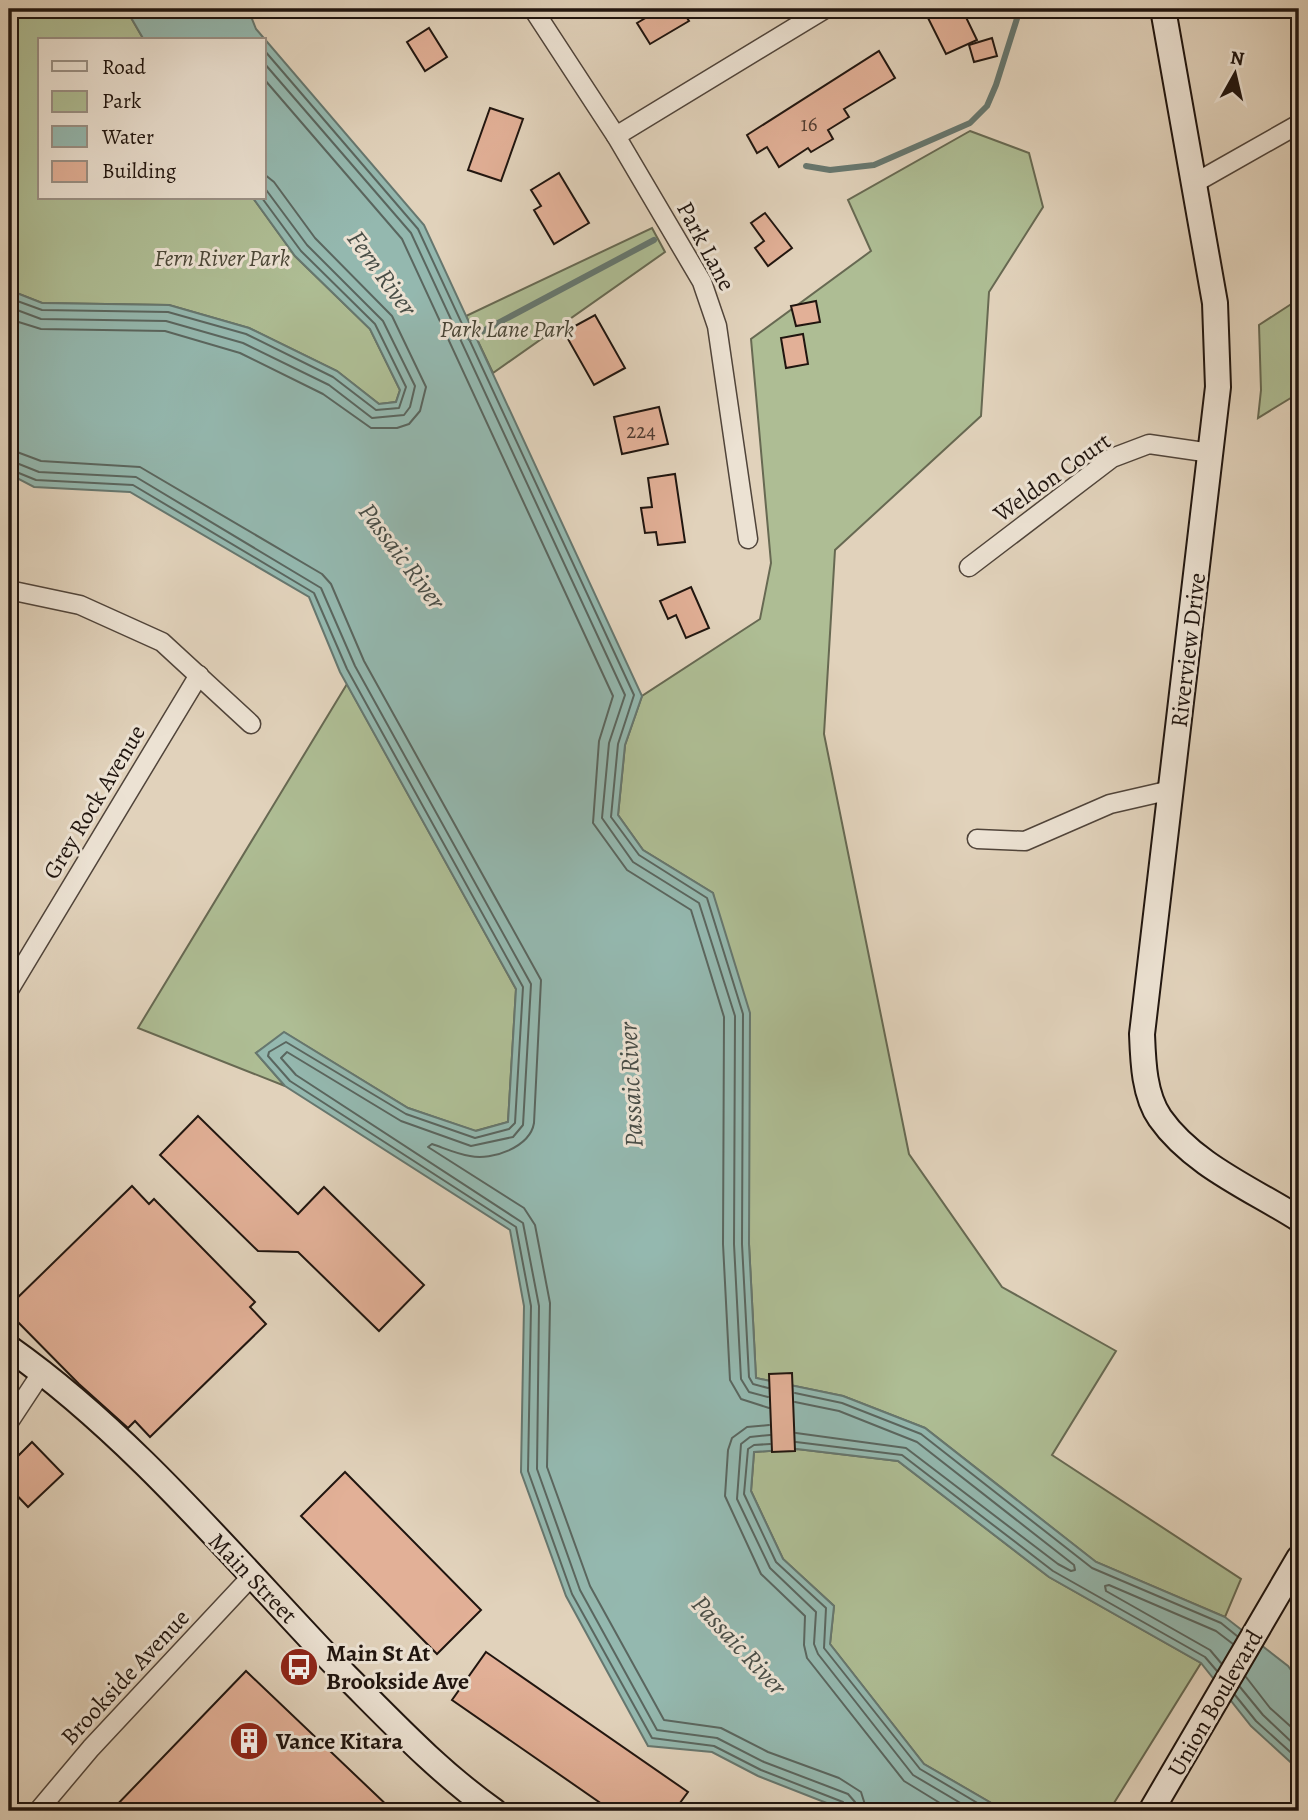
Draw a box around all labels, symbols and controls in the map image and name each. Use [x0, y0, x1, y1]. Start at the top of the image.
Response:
legend [38, 38, 266, 200]
north arrow [1200, 38, 1270, 108]
text: N [1229, 44, 1246, 72]
text: Road [102, 53, 146, 81]
text: Park [102, 87, 142, 115]
house number: 16 [801, 110, 818, 138]
text: Water [101, 123, 154, 151]
text: Building [102, 157, 177, 185]
street label: Park Lane [669, 196, 743, 296]
water label: Fern River [339, 223, 426, 324]
park label: Fern River Park [154, 242, 290, 274]
park label: Park Lane Park [440, 313, 575, 345]
house number: 224 [626, 417, 656, 445]
street label: Weldon Court [986, 425, 1117, 530]
water label: Passaic River [350, 496, 454, 617]
street label: Riverview Drive [1163, 571, 1213, 729]
street label: Grey Rock Avenue [35, 719, 153, 885]
water label: Passaic River [610, 1021, 652, 1148]
street label: Main Street [202, 1526, 304, 1631]
water label: Passaic River [684, 1587, 795, 1703]
street label: Brookside Avenue [54, 1602, 196, 1752]
street label: Union Boulevard [1160, 1624, 1270, 1782]
place label: Main St At Brookside Ave [326, 1637, 469, 1697]
bus stop icon: Main St At Brookside Ave [278, 1646, 320, 1688]
building icon: Vance Kitara [228, 1720, 270, 1762]
place label: Vance Kitara [275, 1725, 403, 1757]

